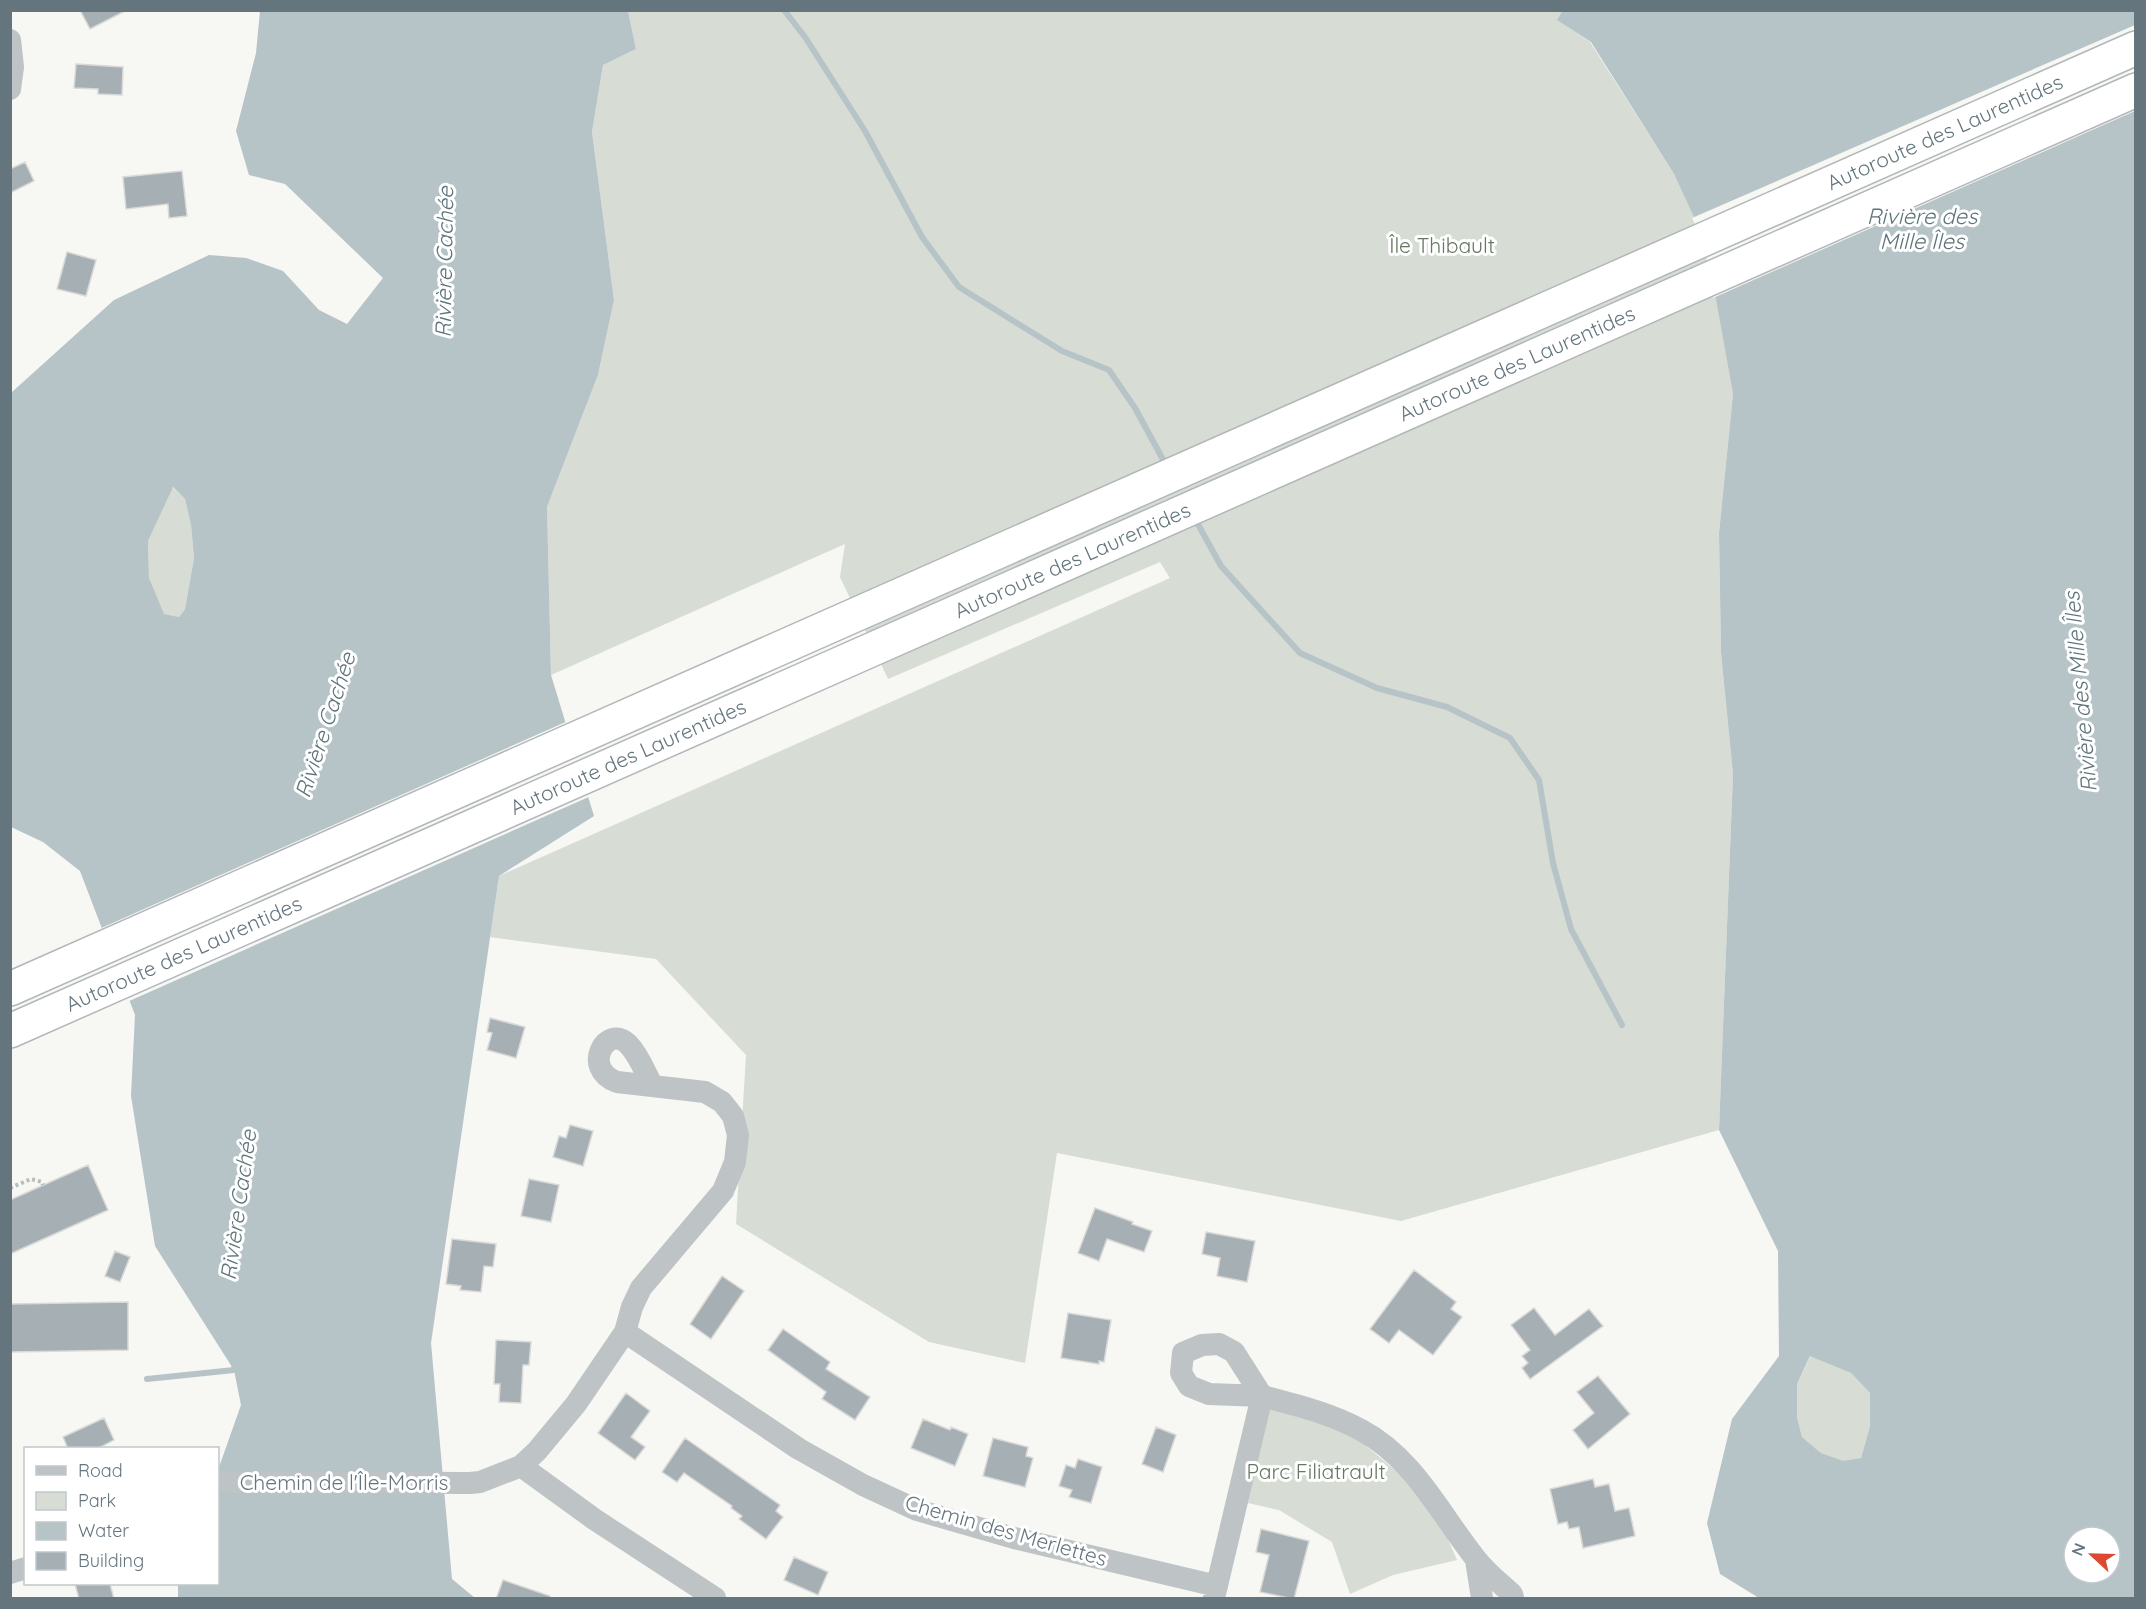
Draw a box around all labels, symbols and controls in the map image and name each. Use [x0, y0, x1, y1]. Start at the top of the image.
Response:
street label: Autoroute des Laurentides [1822, 68, 2067, 195]
water label: Rivière Cachée [429, 185, 459, 338]
water label: Rivière des Mille Îles [1867, 202, 1979, 255]
park label: Île Thibault [1389, 232, 1495, 258]
street label: Autoroute des Laurentides [1394, 299, 1639, 427]
street label: Autoroute des Laurentides [950, 496, 1194, 623]
water label: Rivière des Mille Îles [2057, 589, 2103, 793]
water label: Rivière Cachée [288, 647, 362, 801]
street label: Autoroute des Laurentides [506, 693, 750, 820]
street label: Autoroute des Laurentides [61, 890, 305, 1017]
water label: Rivière Cachée [214, 1127, 263, 1282]
legend [24, 1447, 219, 1585]
park label: Parc Filiatrault [1246, 1458, 1386, 1484]
text: Road [78, 1459, 123, 1482]
street label: Chemin de l'Île-Morris [240, 1469, 448, 1495]
text: Park [78, 1489, 116, 1512]
street label: Chemin des Merlettes [902, 1489, 1110, 1571]
text: Water [78, 1519, 129, 1542]
north arrow [2062, 1525, 2122, 1585]
text: N [2067, 1540, 2090, 1559]
text: Building [78, 1549, 144, 1572]

